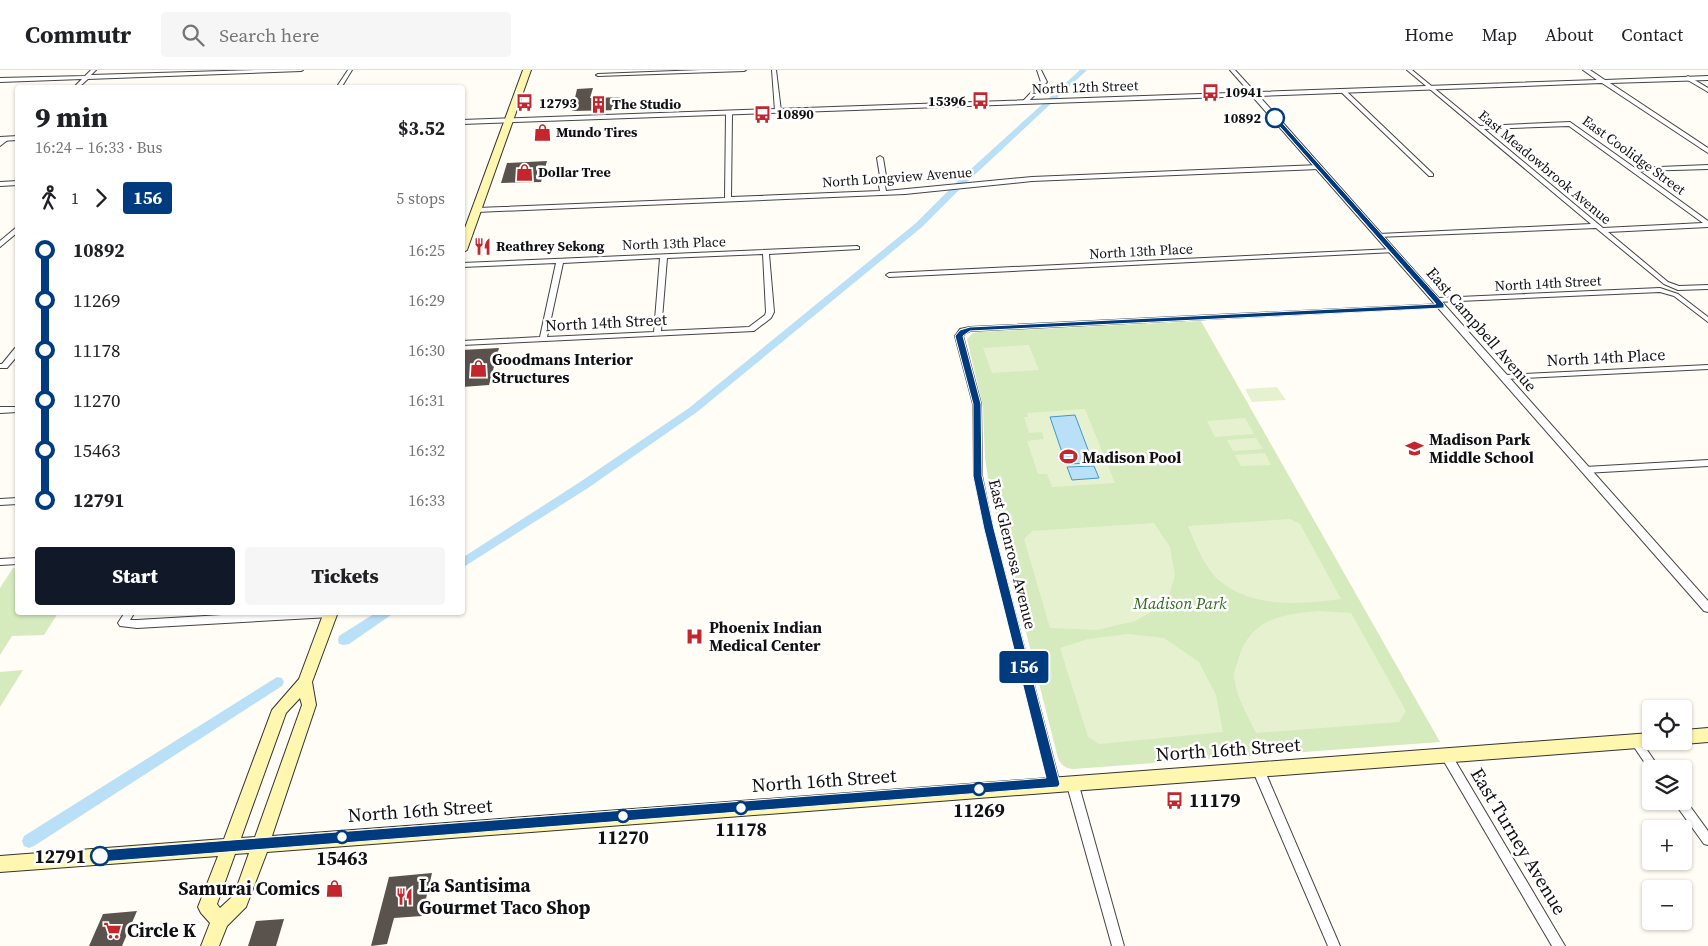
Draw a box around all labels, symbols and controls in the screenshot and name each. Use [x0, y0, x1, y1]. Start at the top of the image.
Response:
search box [161, 12, 511, 57]
text: Commutr [25, 18, 131, 51]
icon: search [179, 21, 207, 49]
text: Search here [219, 22, 319, 48]
text: Home [1405, 22, 1454, 47]
text: Map [1482, 22, 1517, 47]
text: About [1545, 22, 1593, 47]
text: Contact [1621, 22, 1683, 47]
street label: North 12th Street [1031, 75, 1139, 99]
bus stop icon: 10941 [1201, 82, 1221, 102]
place label: 10941 [1225, 82, 1263, 102]
place label: 15396 [928, 91, 966, 111]
bus stop icon: 15396 [970, 91, 990, 111]
bus stop icon: 12793 [515, 93, 535, 113]
place label: 12793 [539, 93, 577, 113]
building icon: The Studio [588, 94, 608, 114]
place label: The Studio [612, 94, 681, 114]
text: 9 min [35, 98, 108, 136]
bus stop icon: 10890 [752, 104, 772, 124]
place label: 10890 [776, 104, 814, 124]
street label: East Meadowbrook Avenue [1474, 105, 1616, 229]
place label: 10892 [1223, 108, 1261, 128]
marker: 10892 [1265, 108, 1285, 128]
street label: East Coolidge Street [1578, 111, 1690, 200]
text: $3.52 [398, 115, 445, 141]
shop icon: Mundo Tires [532, 122, 552, 142]
place label: Mundo Tires [556, 122, 638, 142]
text: 16:24 – 16:33 · Bus [35, 136, 163, 158]
shop icon: Dollar Tree [514, 162, 534, 182]
place label: Dollar Tree [538, 162, 611, 182]
street label: North Longview Avenue [821, 162, 973, 192]
icon: walk [35, 184, 63, 212]
icon: forward [87, 184, 115, 212]
text: 156 [133, 185, 162, 210]
text: 1 [71, 187, 79, 209]
text: 5 stops [396, 187, 445, 209]
street label: North 13th Place [622, 231, 726, 255]
restaurant icon: Reathrey Sekong [472, 236, 492, 256]
place label: Reathrey Sekong [496, 236, 605, 256]
text: 10892 [73, 237, 125, 263]
street label: North 13th Place [1089, 238, 1193, 264]
text: 16:25 [408, 239, 445, 261]
street label: East Campbell Avenue [1422, 262, 1542, 396]
street label: North 14th Street [1494, 270, 1602, 296]
text: 11269 [73, 287, 121, 313]
text: 16:29 [408, 289, 445, 311]
street label: North 14th Street [545, 308, 668, 336]
text: 11178 [73, 337, 121, 363]
text: 16:30 [408, 339, 445, 361]
street label: North 14th Place [1546, 343, 1666, 371]
place label: Goodmans Interior Structures [492, 348, 634, 388]
shop icon: Goodmans Interior Structures [468, 358, 488, 378]
text: 11270 [73, 387, 121, 413]
text: 16:31 [408, 389, 445, 411]
place label: Madison Park Middle School [1429, 428, 1534, 468]
text: 15463 [73, 437, 121, 463]
school or university icon: Madison Park Middle School [1405, 438, 1425, 458]
text: 16:32 [408, 439, 445, 461]
place label: Madison Pool [1082, 446, 1181, 468]
sports icon: Madison Pool [1058, 447, 1078, 467]
street label: East Glenrosa Avenue [984, 477, 1042, 631]
text: 12791 [73, 487, 125, 513]
text: 16:33 [408, 489, 445, 511]
button: Start [35, 547, 235, 605]
button: Tickets [245, 547, 445, 605]
park label: Madison Park [1132, 592, 1227, 614]
place label: Phoenix Indian Medical Center [709, 616, 822, 656]
hospital icon: Phoenix Indian Medical Center [685, 626, 705, 646]
line badge: 156 [995, 651, 1053, 683]
text: 156 [1009, 654, 1039, 679]
map controls [1642, 700, 1692, 930]
button: locate [1642, 700, 1692, 750]
street label: North 16th Street [1155, 731, 1302, 767]
button: layers [1642, 760, 1692, 810]
street label: North 16th Street [751, 762, 898, 798]
street label: East Turney Avenue [1465, 763, 1573, 919]
marker: 11269 [972, 782, 986, 796]
place label: 11179 [1189, 787, 1241, 813]
bus stop icon: 11179 [1165, 790, 1185, 810]
street label: North 16th Street [347, 792, 494, 828]
place label: 11269 [953, 797, 1005, 823]
marker: 11178 [734, 801, 748, 815]
marker: 11270 [616, 809, 630, 823]
place label: 11178 [715, 816, 767, 842]
button: + [1642, 820, 1692, 870]
place label: 11270 [597, 824, 649, 850]
marker: 15463 [335, 830, 349, 844]
place label: 12791 [35, 843, 86, 869]
place label: 15463 [316, 845, 368, 871]
marker: 12791 [90, 846, 110, 866]
place label: La Santisima Gourmet Taco Shop [419, 872, 591, 920]
place label: Samurai Comics [178, 875, 320, 901]
shop icon: Samurai Comics [324, 878, 344, 898]
button: − [1642, 880, 1692, 930]
restaurant icon: La Santisima Gourmet Taco Shop [395, 886, 415, 906]
place label: Circle K [127, 917, 197, 943]
supermarket icon: Circle K [103, 920, 123, 940]

